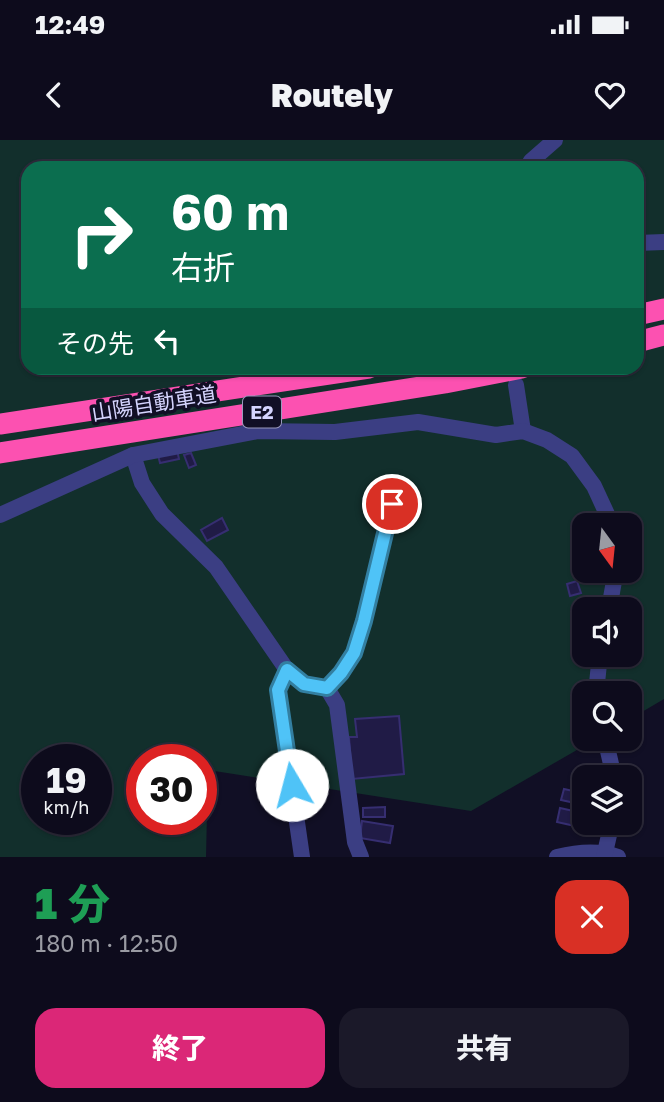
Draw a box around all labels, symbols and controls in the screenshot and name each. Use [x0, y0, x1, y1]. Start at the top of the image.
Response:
text: 12:49 [35, 9, 105, 40]
icon: back [35, 76, 73, 114]
text: Routely [271, 76, 393, 114]
icon: heart [591, 76, 629, 114]
text: 60 m [171, 182, 289, 241]
icon: right [56, 189, 147, 280]
text: 右折 [171, 248, 235, 286]
icon: left [148, 322, 186, 360]
text: その先 [56, 328, 134, 359]
street label: 山陽自動車道 [90, 380, 218, 426]
road number: E2 [243, 396, 281, 428]
pin [362, 474, 422, 534]
icon: arrive [373, 485, 411, 523]
north arrow [572, 513, 642, 583]
map controls [572, 513, 642, 835]
button: sound [572, 597, 642, 667]
button: search [572, 681, 642, 751]
speed limit sign: 30 [126, 744, 217, 835]
position arrow [255, 748, 329, 822]
text: 19 [46, 759, 87, 801]
button: layers [572, 765, 642, 835]
text: km/h [44, 796, 89, 818]
text: 1 分 [35, 878, 110, 928]
button: close [555, 880, 629, 954]
text: 180 m · 12:50 [35, 929, 178, 957]
button: 終了 [35, 1008, 325, 1088]
button: 共有 [339, 1008, 629, 1088]

